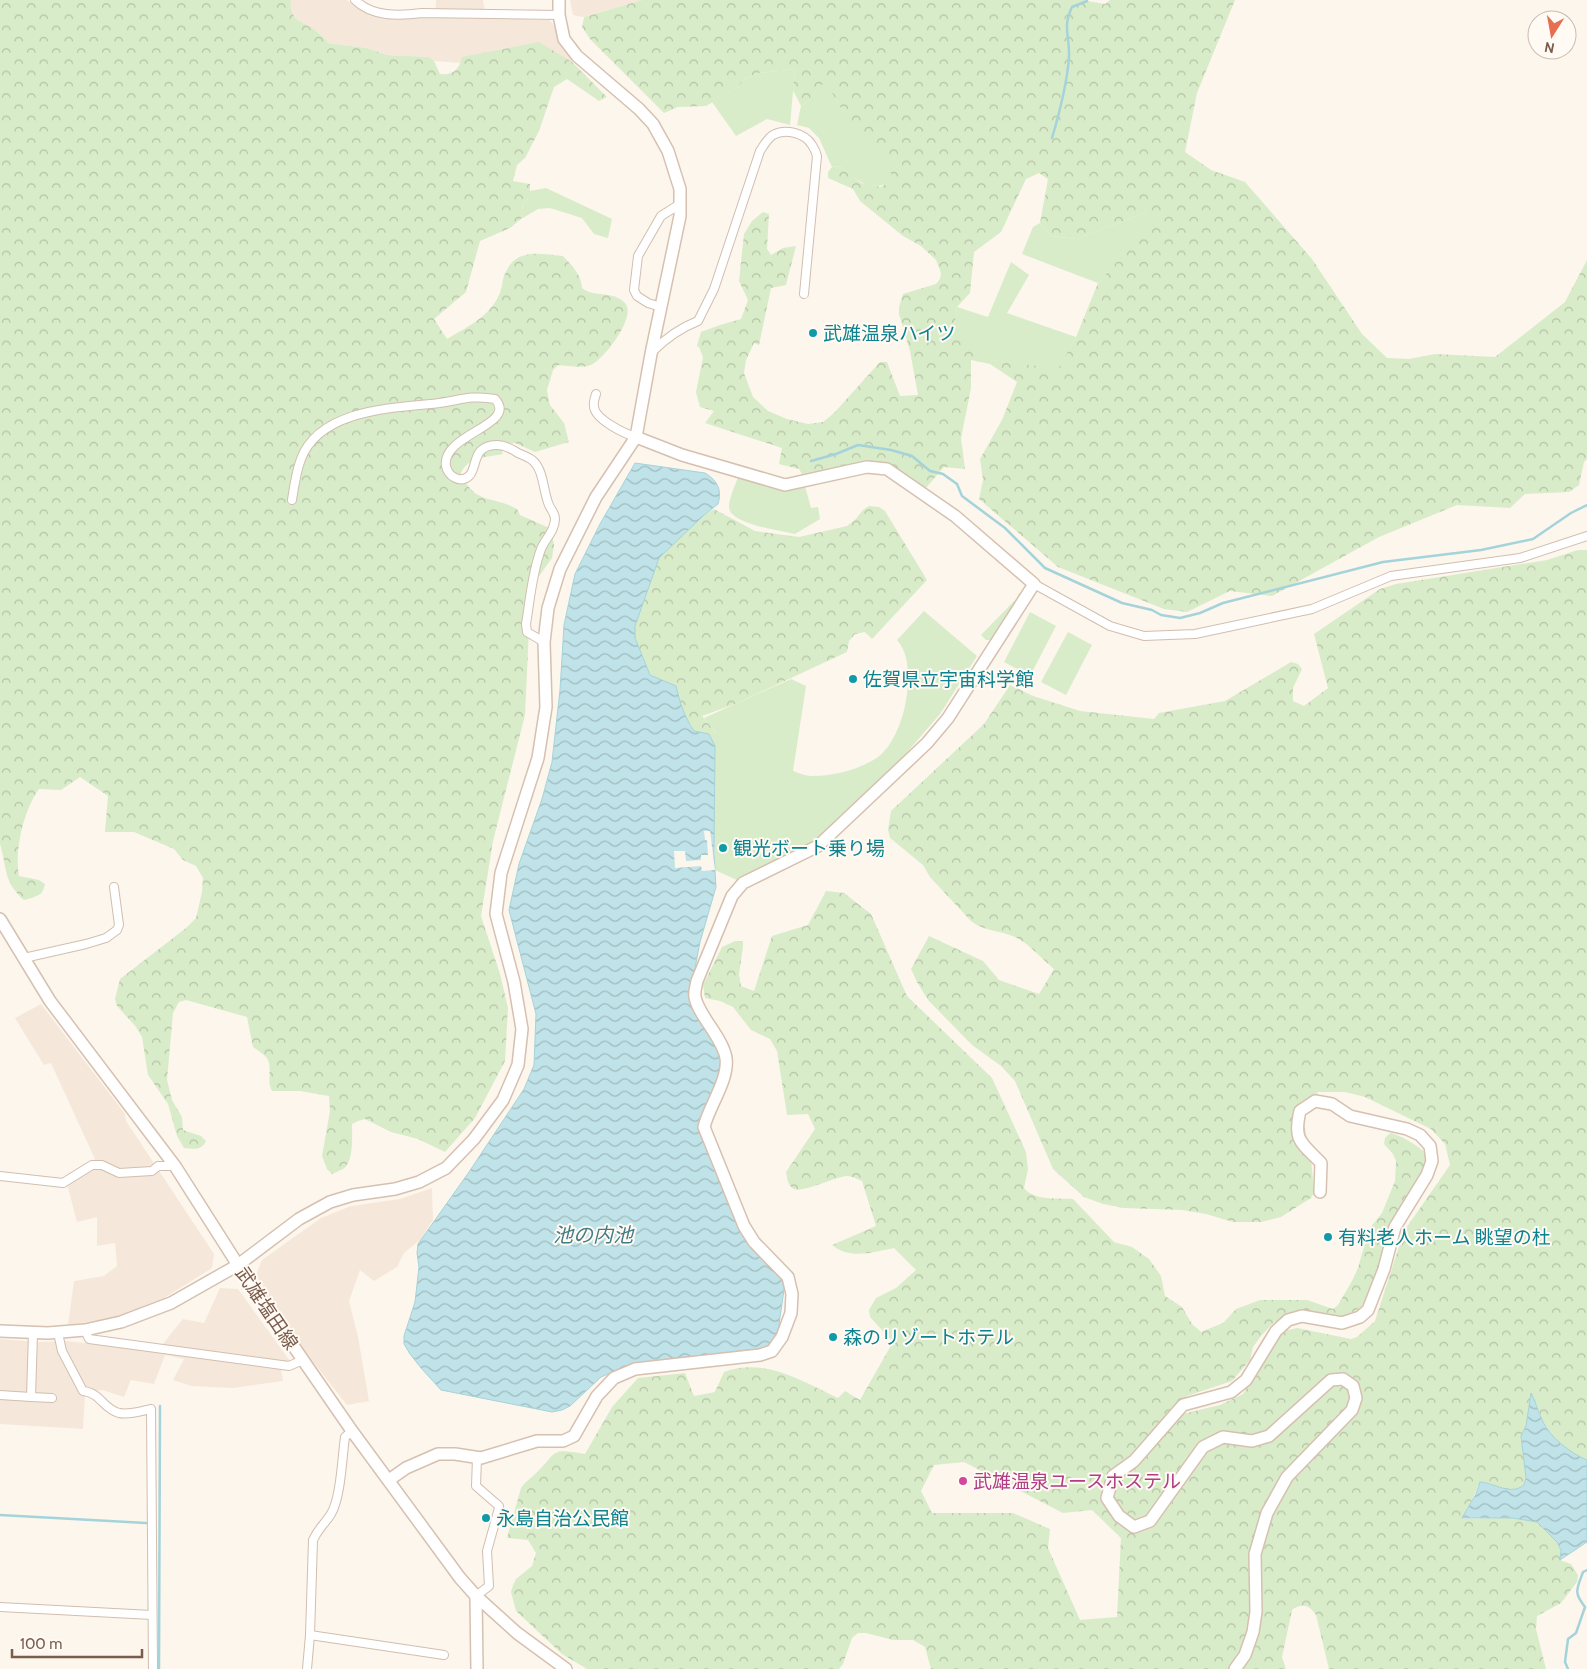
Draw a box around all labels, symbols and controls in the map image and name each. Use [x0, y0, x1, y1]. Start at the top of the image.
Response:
north arrow [1527, 10, 1577, 60]
text: N [1543, 38, 1556, 58]
place label: 武雄温泉ハイツ [823, 322, 956, 345]
marker: 武雄温泉ハイツ [807, 327, 819, 339]
place label: 佐賀県立宇宙科学館 [863, 668, 1034, 691]
marker: 佐賀県立宇宙科学館 [847, 673, 859, 685]
place label: 観光ボート乗り場 [733, 837, 885, 860]
marker: 観光ボート乗り場 [717, 842, 729, 854]
water label: 池の内池 [553, 1223, 635, 1247]
place label: 有料老人ホーム 眺望の杜 [1338, 1226, 1551, 1249]
marker: 有料老人ホーム 眺望の杜 [1322, 1231, 1334, 1243]
street label: 武雄塩田線 [230, 1262, 303, 1354]
place label: 森のリゾートホテル [843, 1326, 1014, 1349]
marker: 森のリゾートホテル [827, 1331, 839, 1343]
place label: 武雄温泉ユースホステル [973, 1470, 1181, 1493]
marker: 武雄温泉ユースホステル [957, 1475, 969, 1487]
place label: 永島自治公民館 [496, 1507, 629, 1530]
marker: 永島自治公民館 [480, 1512, 492, 1524]
scale bar [12, 1626, 142, 1658]
text: 100 m [20, 1635, 62, 1653]

